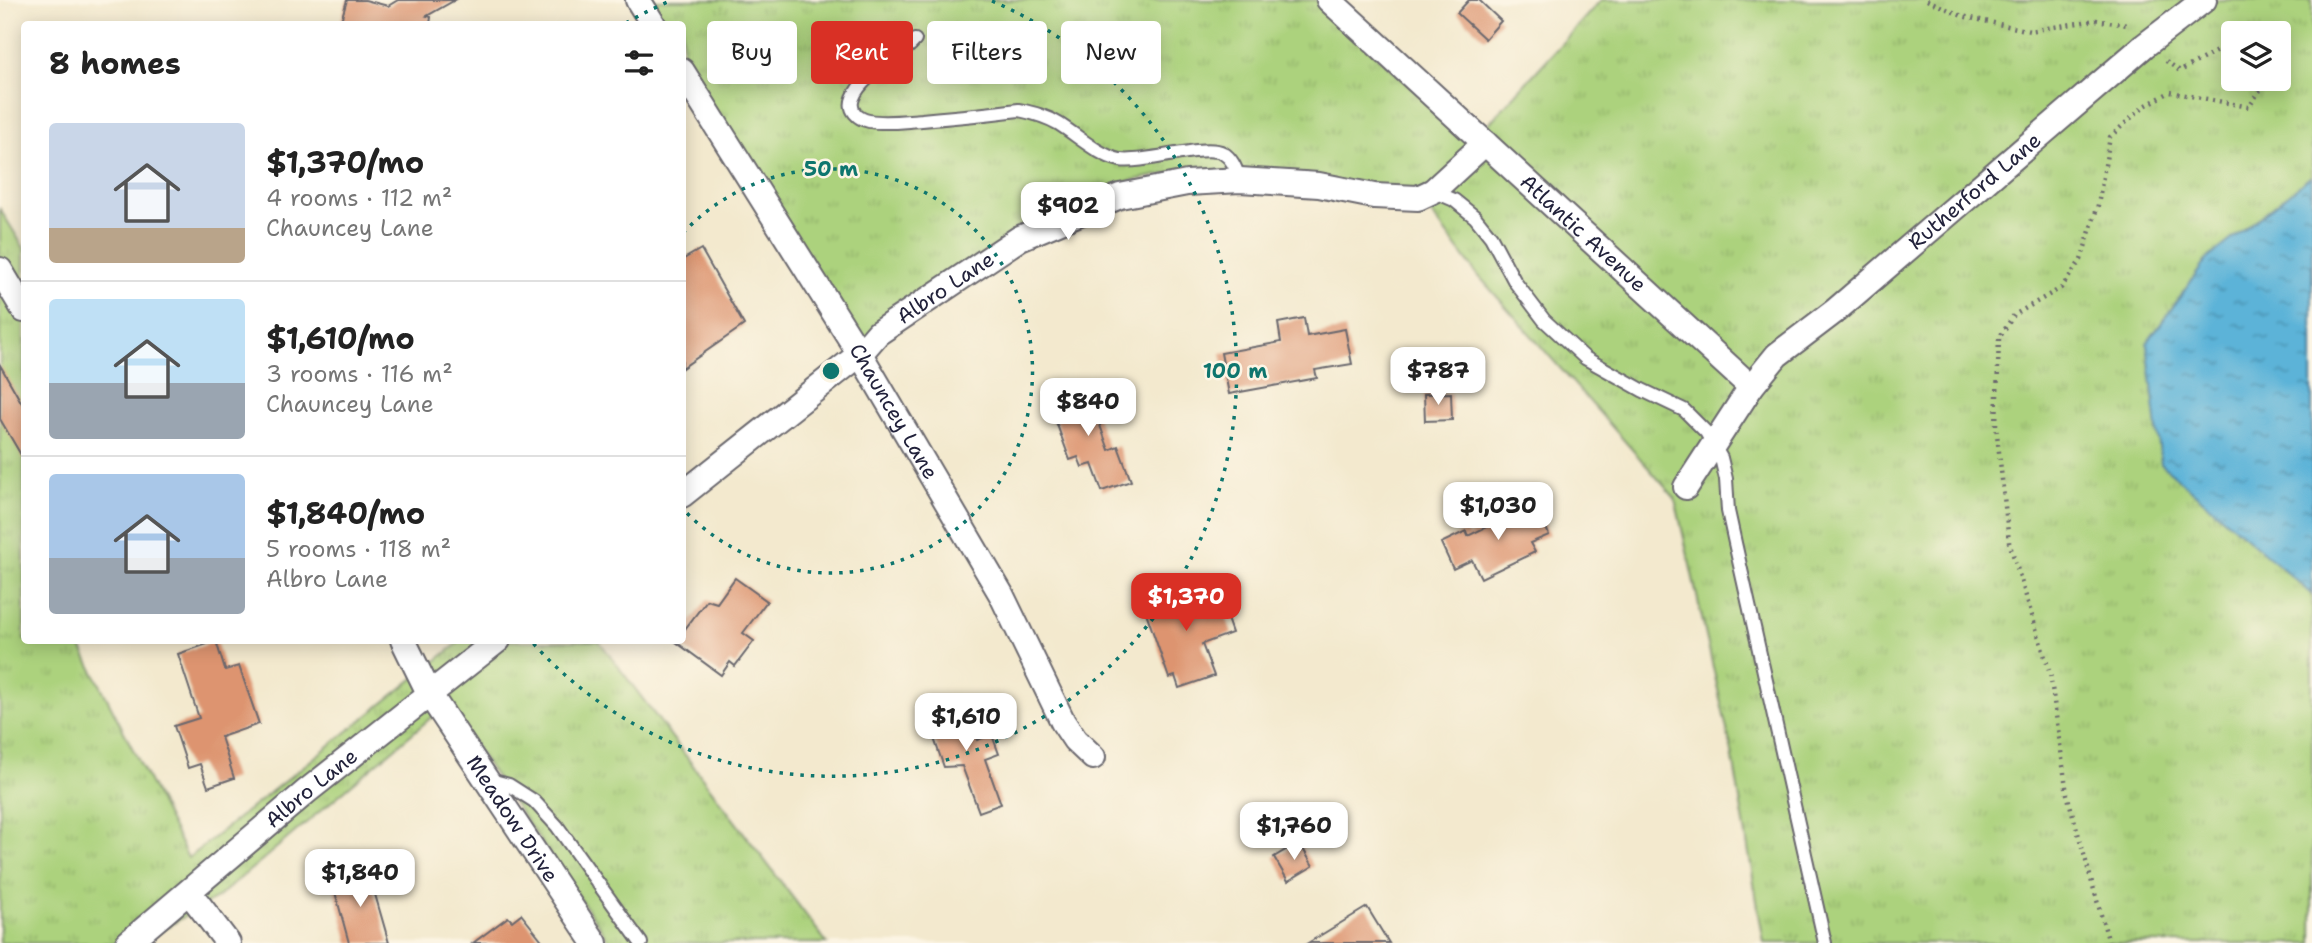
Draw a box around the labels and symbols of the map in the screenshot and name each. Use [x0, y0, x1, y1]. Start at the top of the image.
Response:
street label: Rutherford Lane [1902, 126, 2047, 256]
text: 50 m [804, 155, 858, 183]
street label: Atlantic Avenue [1514, 168, 1653, 298]
pin: $902 [1027, 182, 1109, 242]
street label: Albro Lane [891, 245, 1000, 330]
street label: Chauncey Lane [843, 338, 945, 485]
pin: $787 [1397, 348, 1479, 407]
text: 100 m [1203, 357, 1267, 385]
centre of rings [819, 359, 843, 383]
pin: $840 [1047, 378, 1129, 438]
pin: $1,030 [1441, 482, 1555, 542]
pin: $1,370 [1129, 574, 1243, 633]
pin: $1,610 [909, 694, 1023, 753]
street label: Albro Lane [259, 742, 364, 834]
street label: Meadow Drive [460, 750, 565, 888]
pin: $1,760 [1237, 802, 1351, 862]
pin: $1,840 [303, 850, 417, 909]

